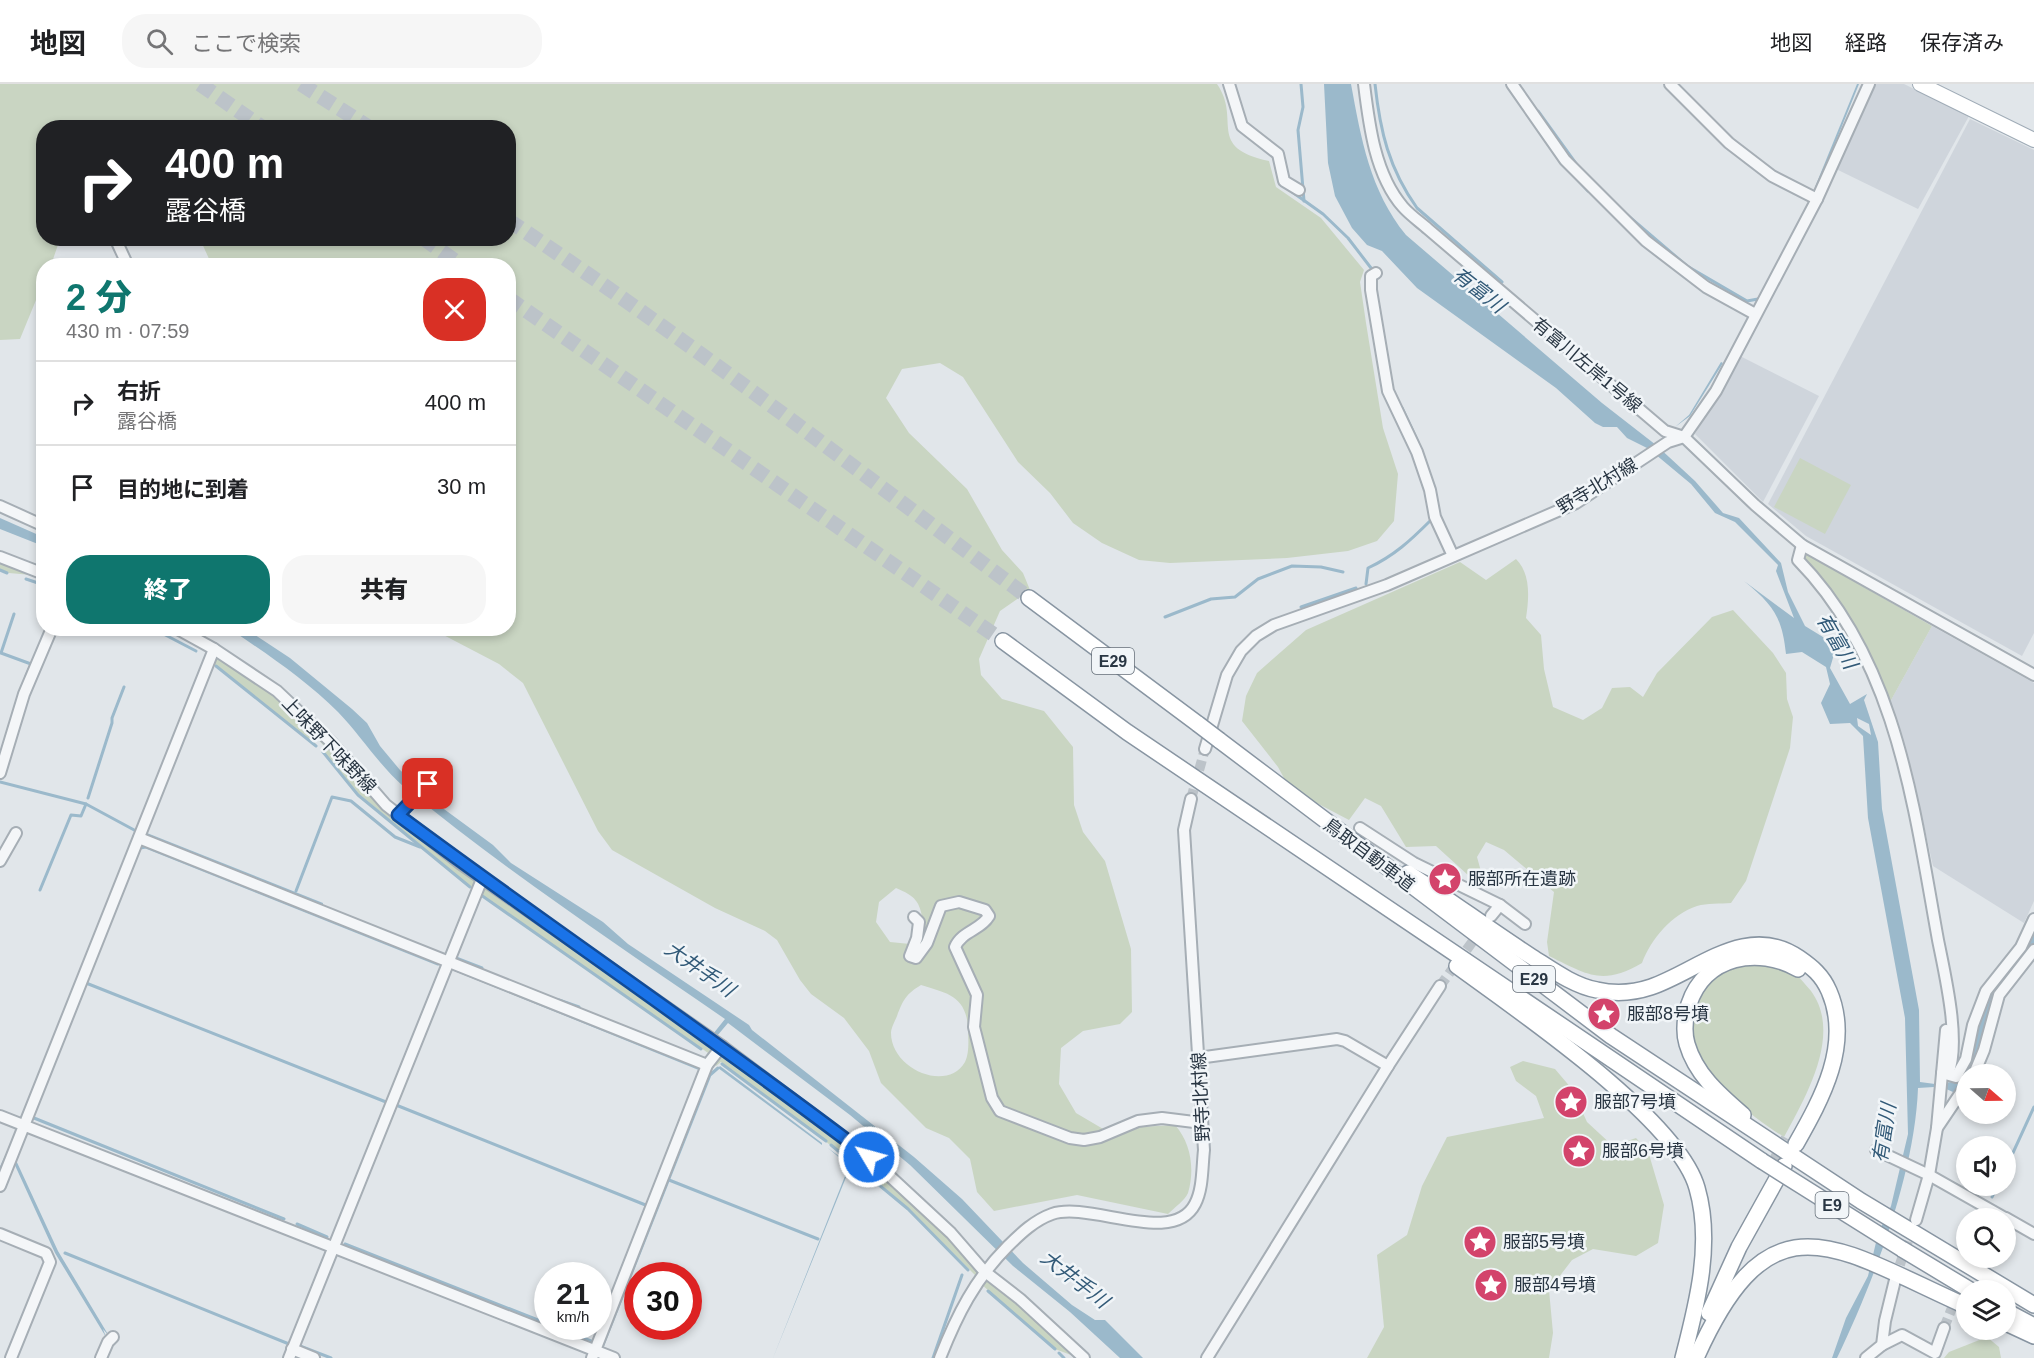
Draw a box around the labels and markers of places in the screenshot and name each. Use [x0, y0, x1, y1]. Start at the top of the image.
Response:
pin [402, 758, 453, 809]
place icon: 服部所在遺跡 [1427, 861, 1463, 897]
place label: 服部所在遺跡 [1468, 869, 1576, 889]
place icon: 服部8号墳 [1586, 996, 1622, 1032]
place label: 服部8号墳 [1627, 1004, 1709, 1024]
place icon: 服部7号墳 [1553, 1084, 1589, 1120]
place label: 服部7号墳 [1594, 1092, 1676, 1112]
place icon: 服部6号墳 [1561, 1133, 1597, 1169]
place label: 服部6号墳 [1602, 1141, 1684, 1161]
place icon: 服部5号墳 [1462, 1224, 1498, 1260]
place label: 服部5号墳 [1503, 1232, 1585, 1252]
place icon: 服部4号墳 [1473, 1267, 1509, 1303]
place label: 服部4号墳 [1514, 1275, 1596, 1295]

